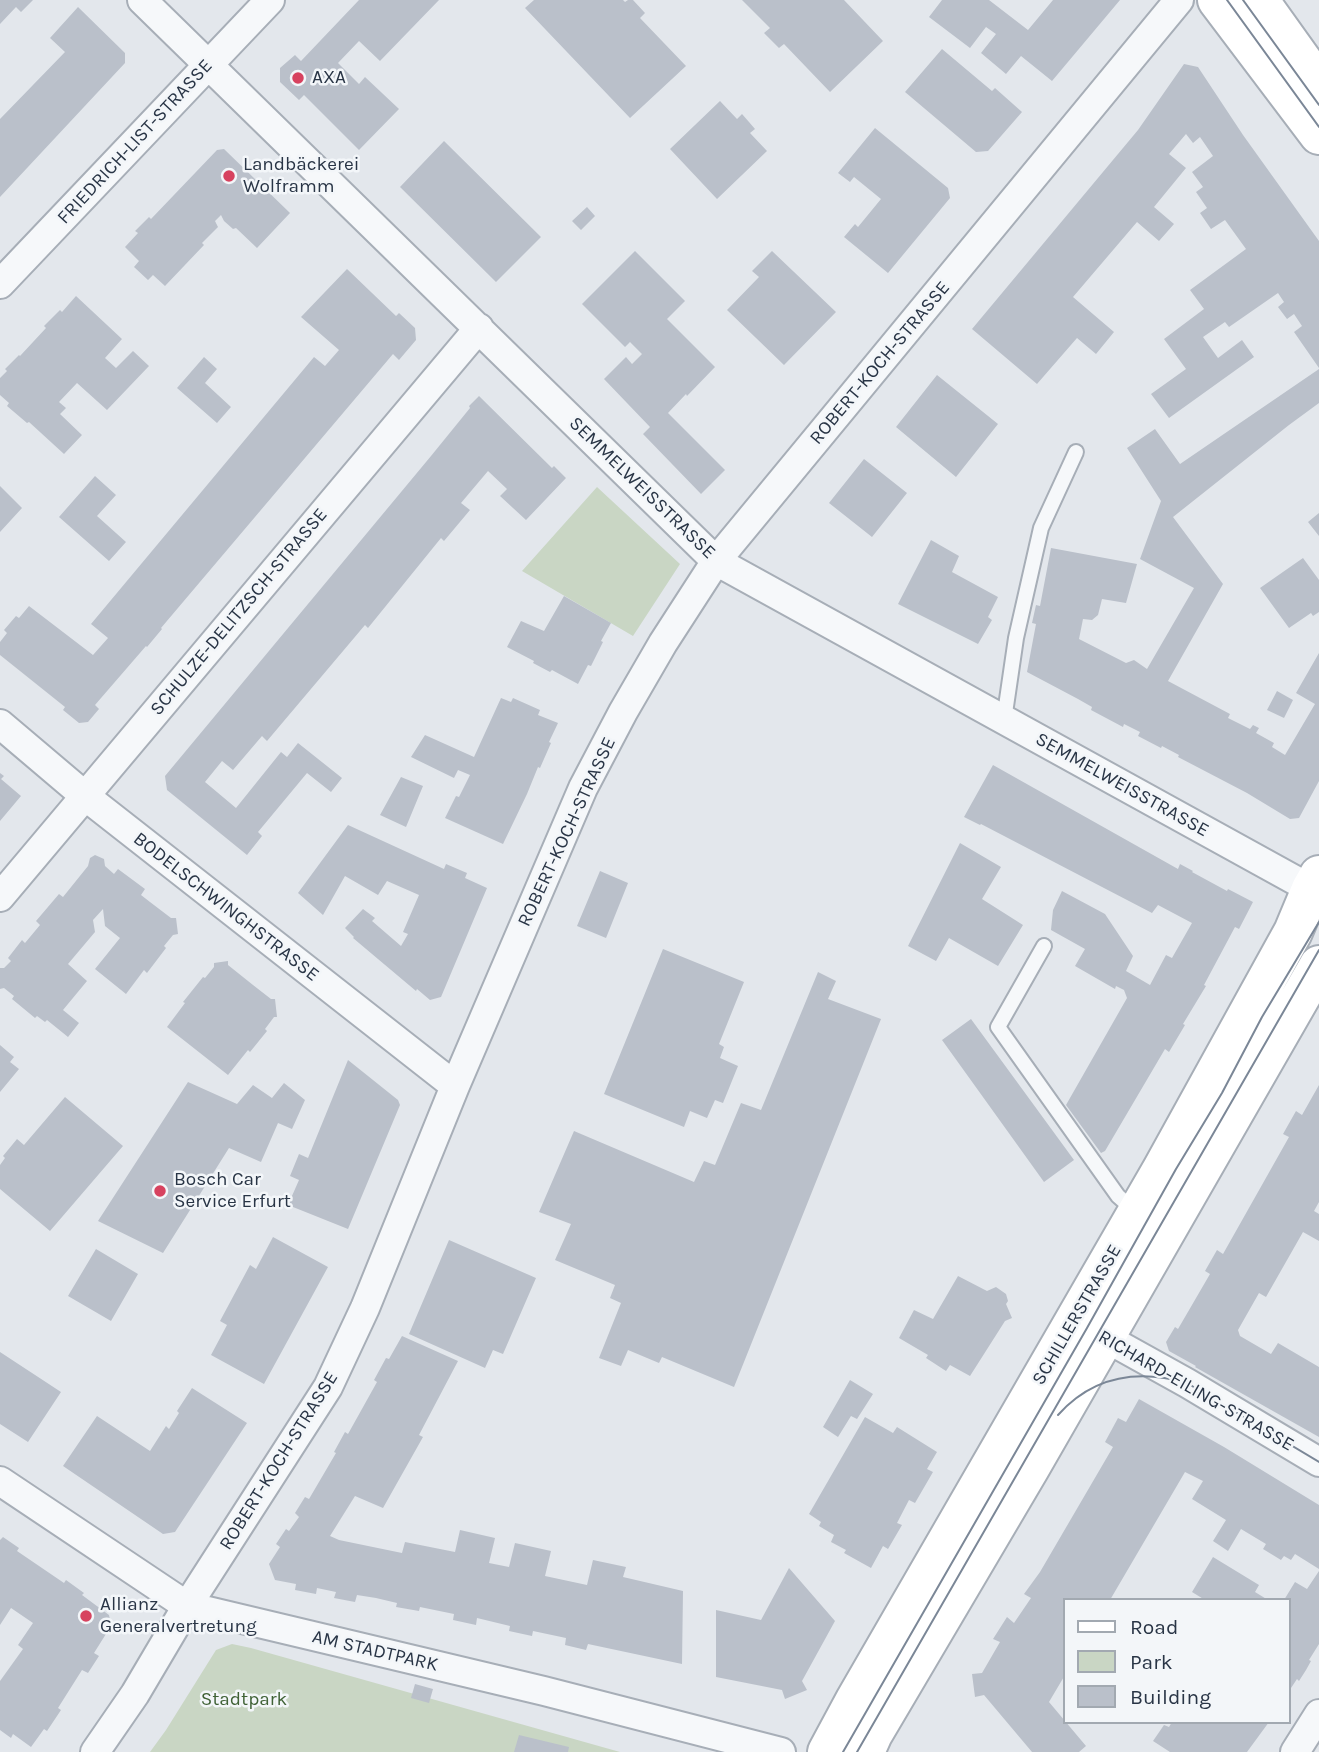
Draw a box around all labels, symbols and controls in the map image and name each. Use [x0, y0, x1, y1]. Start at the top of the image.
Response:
street label: FRIEDRICH-LIST-STRASSE [53, 55, 217, 229]
place label: AXA [312, 67, 346, 89]
marker: AXA [290, 70, 306, 86]
place label: Landbäckerei Wolframm [243, 154, 359, 198]
marker: Landbäckerei Wolframm [221, 168, 237, 184]
street label: ROBERT-KOCH-STRASSE [805, 277, 955, 449]
street label: SEMMELWEISSTRASSE [564, 412, 720, 564]
street label: SCHULZE-DELITZSCH-STRASSE [146, 504, 332, 720]
street label: SEMMELWEISSTRASSE [1031, 728, 1213, 842]
street label: ROBERT-KOCH-STRASSE [513, 734, 621, 930]
street label: BODELSCHWINGHSTRASSE [129, 827, 323, 987]
place label: Bosch Car Service Erfurt [174, 1169, 291, 1213]
marker: Bosch Car Service Erfurt [152, 1183, 168, 1199]
street label: SCHILLERSTRASSE [1028, 1241, 1126, 1389]
street label: RICHARD-EILING-STRASSE [1094, 1326, 1298, 1456]
street label: ROBERT-KOCH-STRASSE [215, 1368, 343, 1554]
place label: Allianz Generalvertretung [100, 1594, 257, 1638]
legend [1064, 1598, 1291, 1724]
marker: Allianz Generalvertretung [78, 1608, 94, 1624]
text: Road [1130, 1615, 1178, 1639]
street label: AM STADTPARK [310, 1625, 440, 1677]
text: Park [1130, 1650, 1173, 1674]
text: Building [1130, 1685, 1211, 1709]
park label: Stadtpark [201, 1689, 287, 1711]

